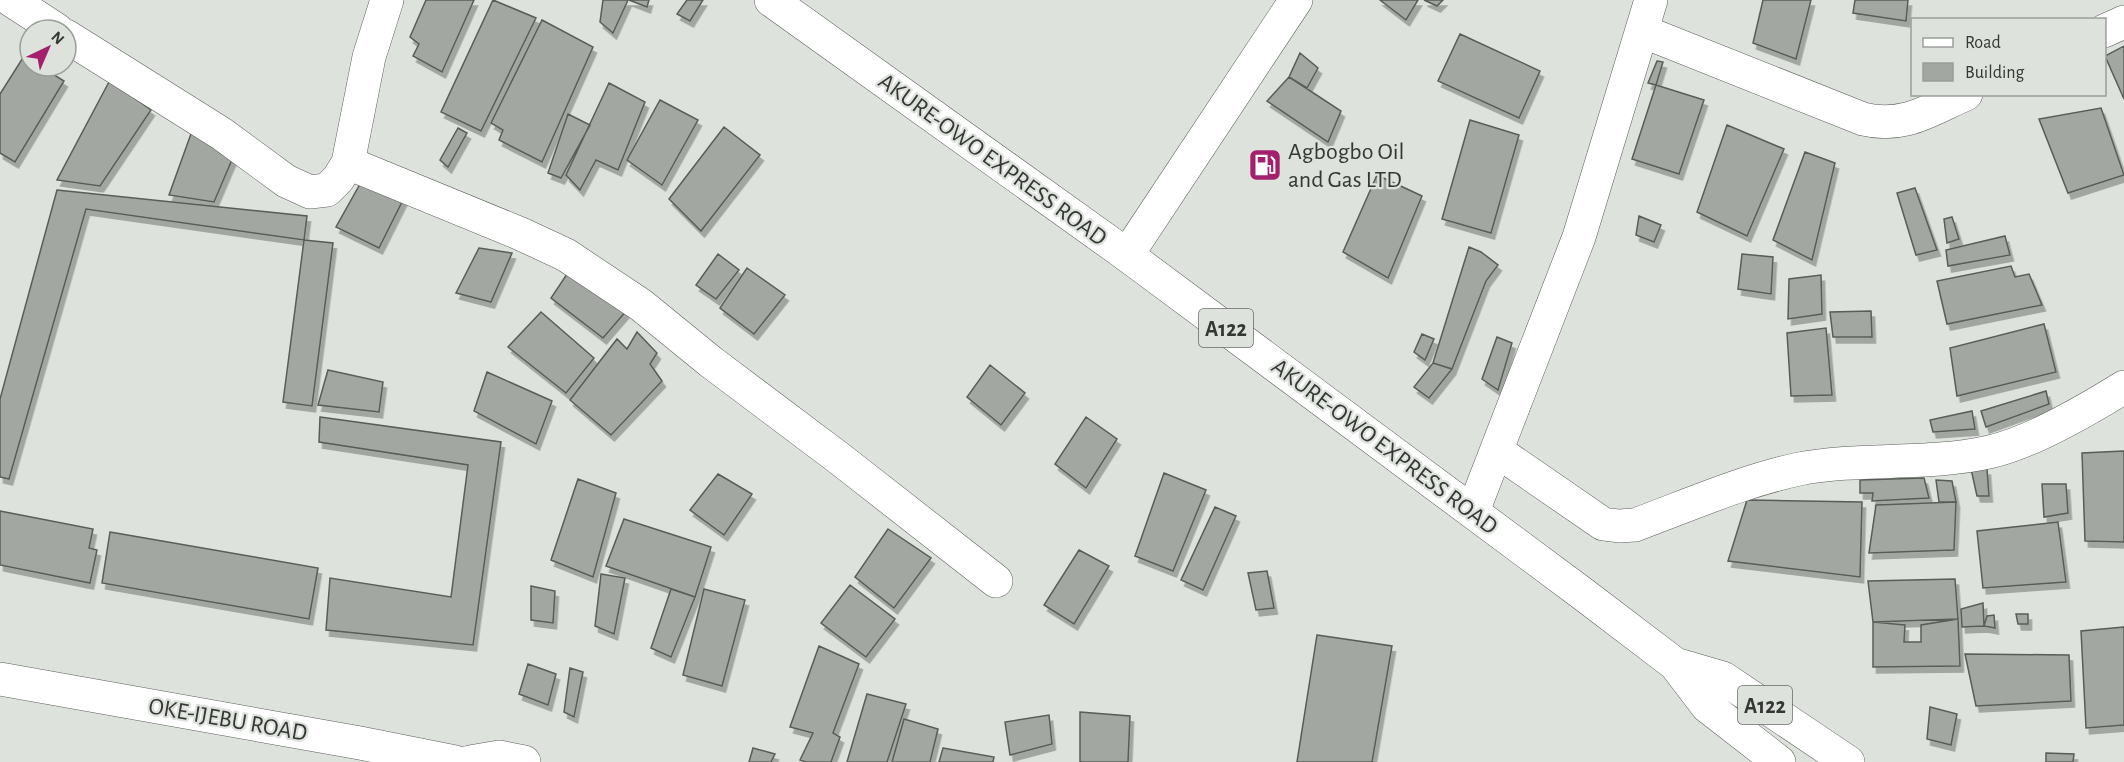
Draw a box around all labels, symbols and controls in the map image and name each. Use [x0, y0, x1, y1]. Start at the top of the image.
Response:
north arrow [18, 18, 78, 78]
legend [1911, 18, 2106, 96]
text: N [48, 28, 67, 48]
text: Road [1965, 34, 2001, 52]
text: Building [1965, 64, 2025, 82]
street label: AKURE-OWO EXPRESS ROAD [874, 69, 1111, 251]
place label: Agbogbo Oil and Gas LTD [1288, 140, 1404, 192]
fuel station icon: Agbogbo Oil and Gas LTD [1247, 147, 1283, 183]
road number: A122 [1199, 309, 1253, 347]
street label: AKURE-OWO EXPRESS ROAD [1267, 354, 1502, 539]
road number: A122 [1738, 686, 1792, 724]
street label: OKE-IJEBU ROAD [147, 694, 309, 746]

